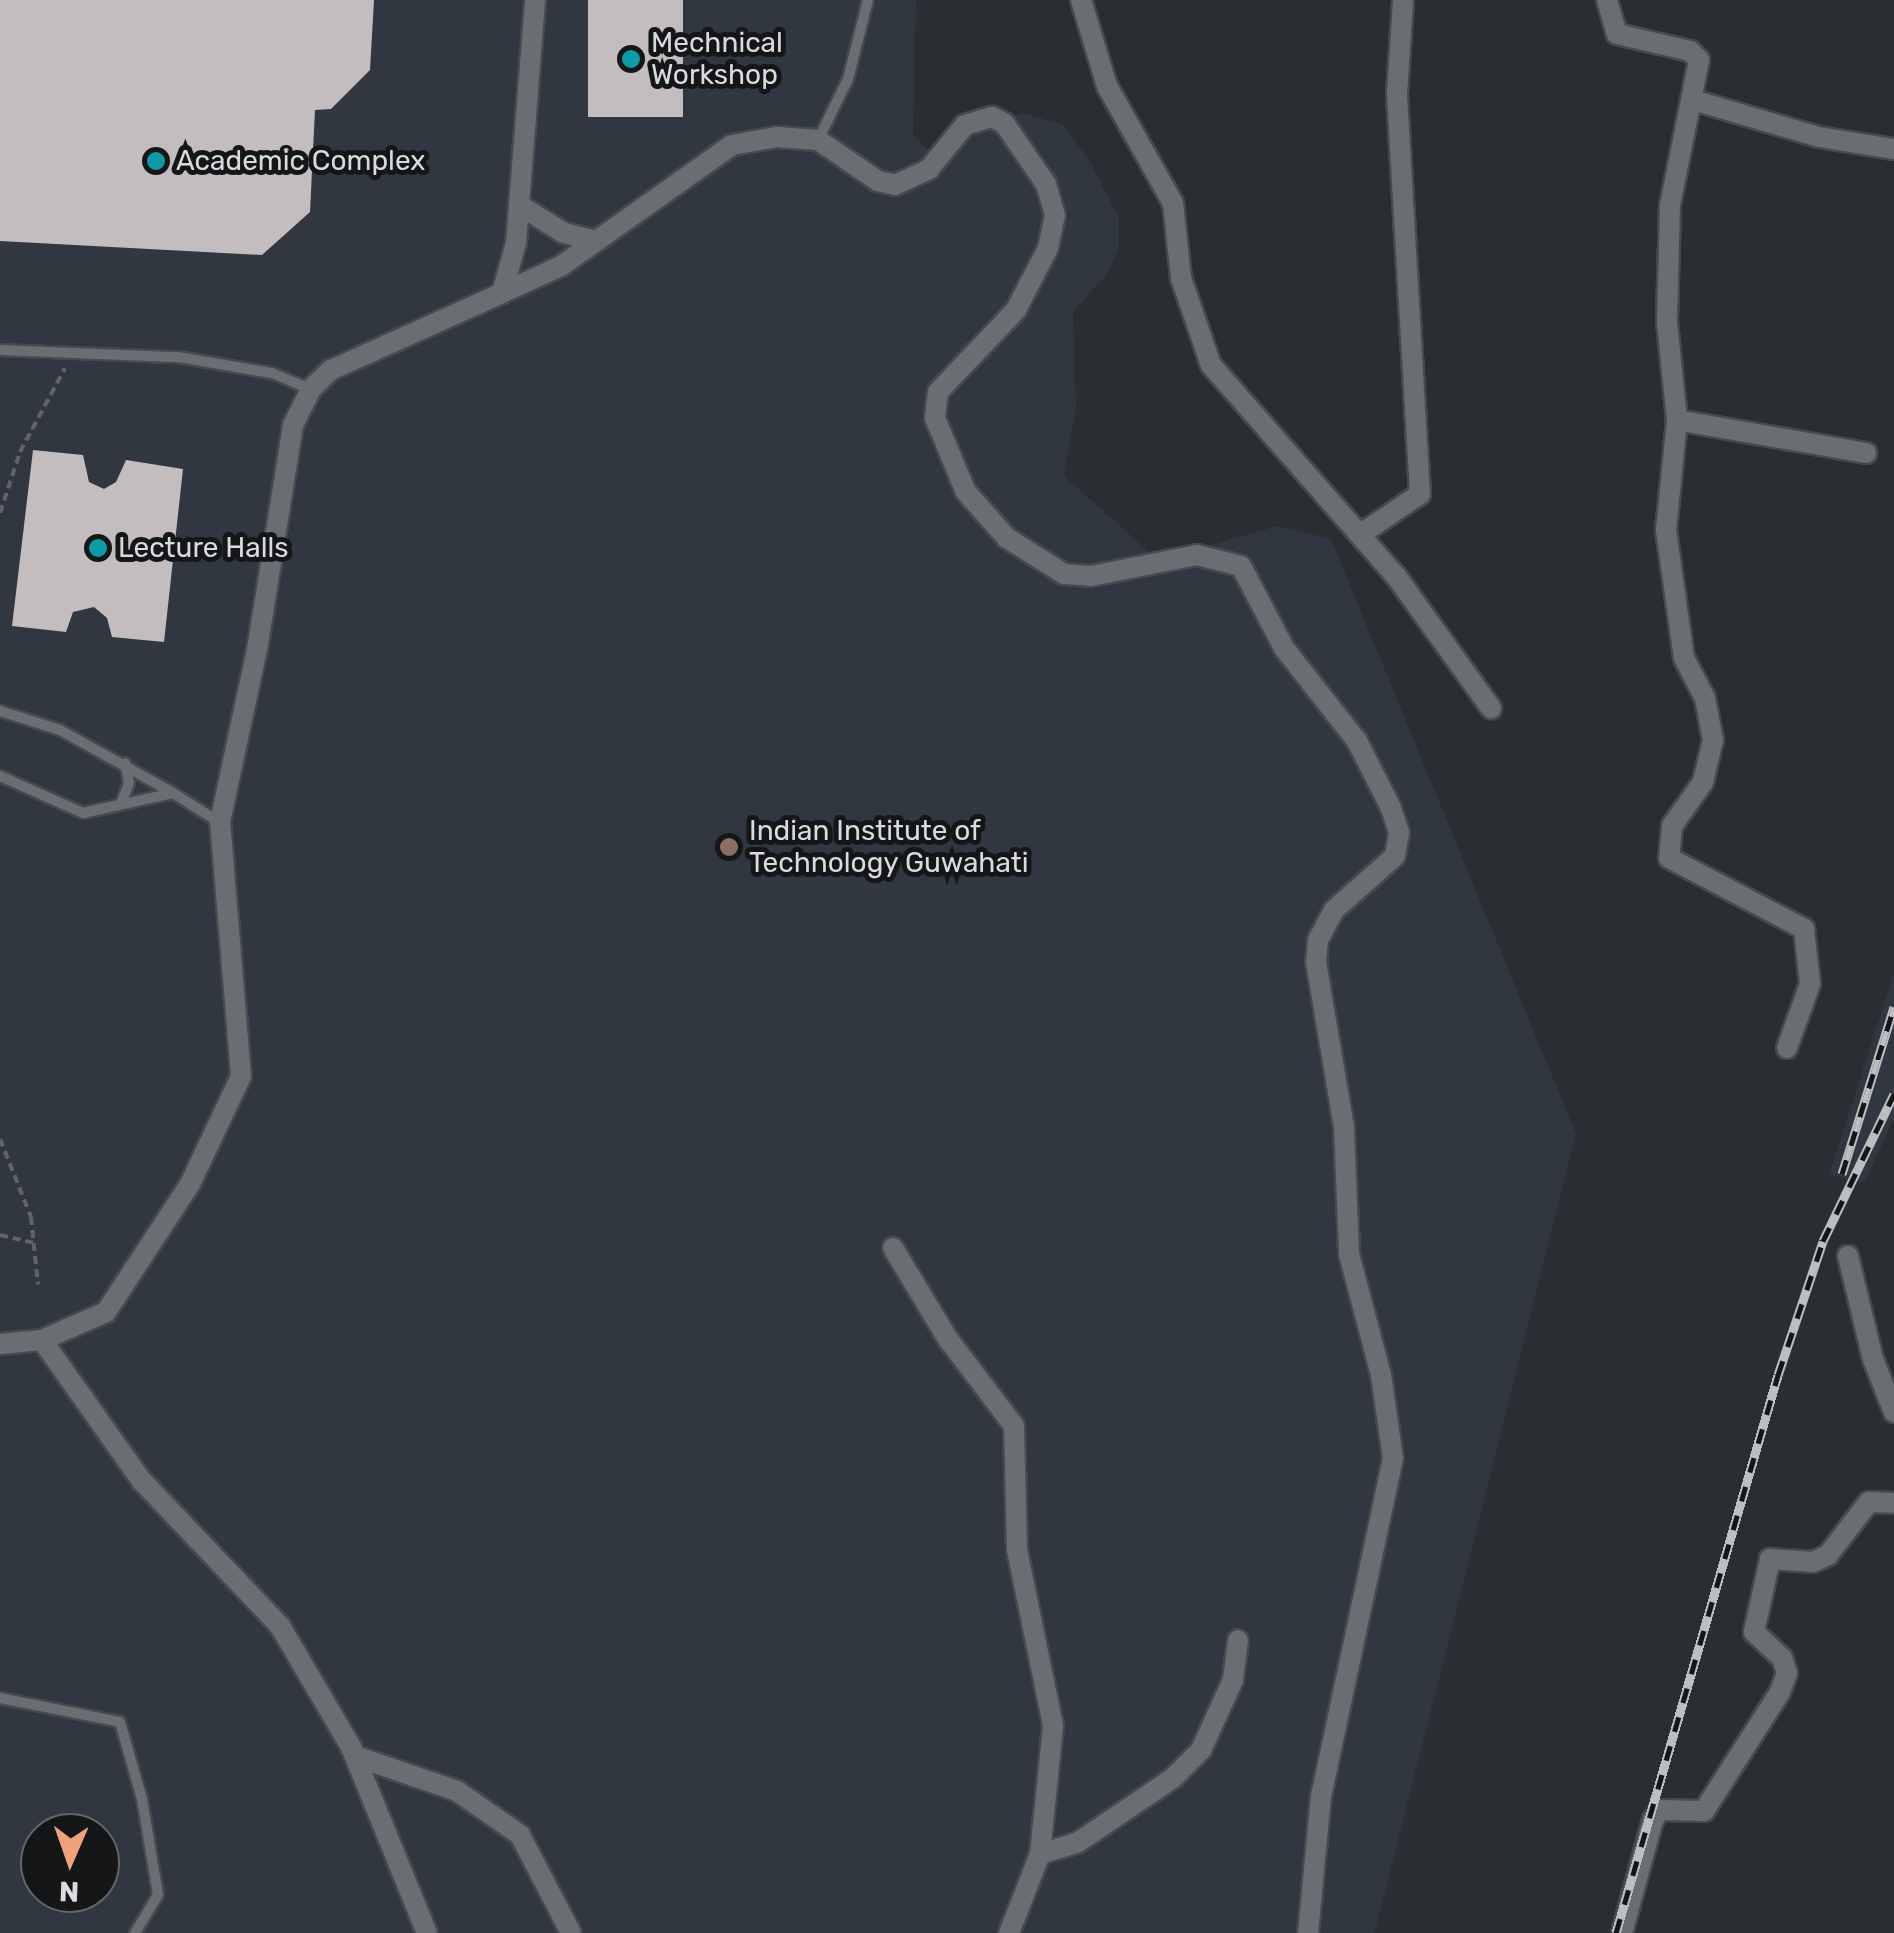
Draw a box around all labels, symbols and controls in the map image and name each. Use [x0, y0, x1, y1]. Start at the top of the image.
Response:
place label: Mechnical Workshop [651, 26, 783, 92]
marker: Mechnical Workshop [620, 48, 642, 70]
place label: Academic Complex [176, 144, 425, 178]
marker: Academic Complex [145, 150, 167, 172]
place label: Lecture Halls [118, 531, 289, 565]
marker: Lecture Halls [87, 537, 109, 559]
place label: Indian Institute of Technology Guwahati [749, 814, 1029, 880]
marker: Indian Institute of Technology Guwahati [718, 836, 740, 858]
north arrow [20, 1813, 120, 1913]
text: N [58, 1875, 80, 1908]

